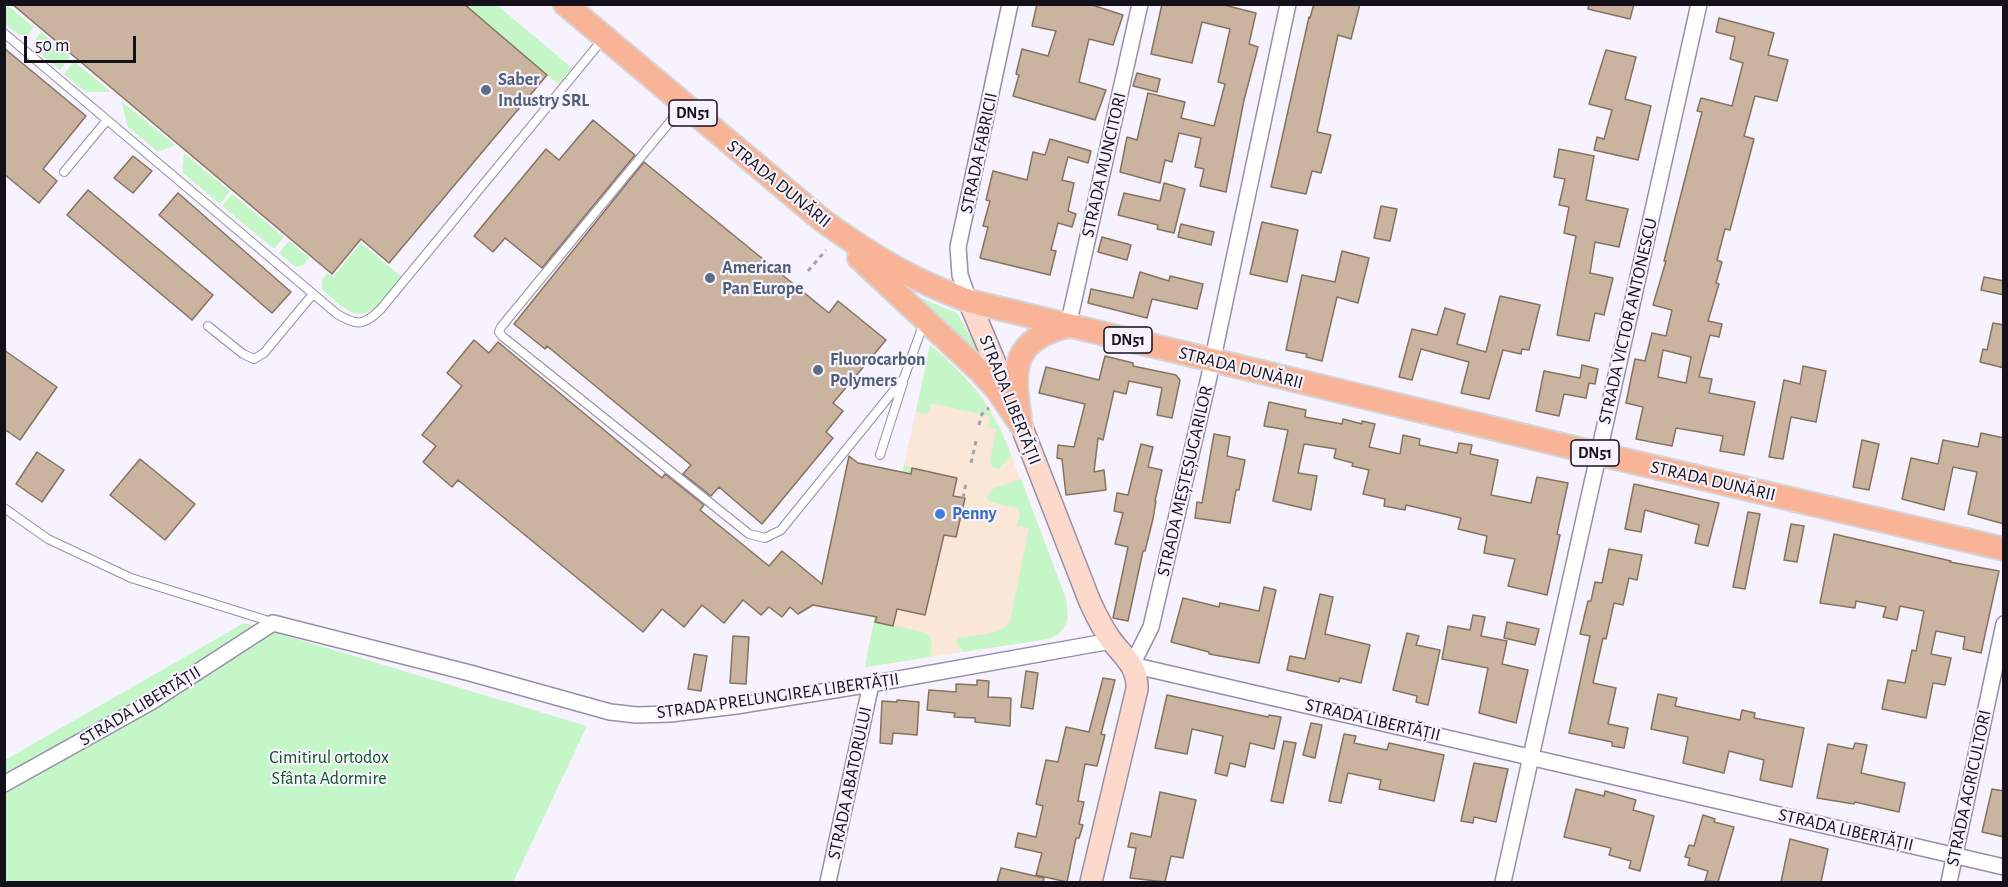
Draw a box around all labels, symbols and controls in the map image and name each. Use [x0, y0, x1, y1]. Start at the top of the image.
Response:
scale bar [27, 24, 140, 62]
text: 50 m [35, 37, 69, 55]
place label: Saber Industry SRL [498, 69, 589, 112]
marker: Saber Industry SRL [479, 83, 493, 97]
street label: STRADA FABRICII [956, 91, 1002, 215]
street label: STRADA MUNCITORI [1077, 91, 1131, 239]
road number: DN51 [669, 100, 717, 126]
street label: STRADA DUNĂRII [723, 136, 835, 232]
street label: STRADA VICTOR ANTONESCU [1594, 216, 1662, 426]
place label: American Pan Europe [722, 257, 803, 300]
marker: American Pan Europe [703, 271, 717, 285]
road number: DN51 [1104, 327, 1152, 353]
street label: STRADA LIBERTĂȚII [974, 332, 1046, 468]
street label: STRADA DUNĂRII [1177, 342, 1305, 394]
place label: Fluorocarbon Polymers [830, 349, 926, 392]
marker: Fluorocarbon Polymers [811, 363, 825, 377]
street label: STRADA MEȘTEȘUGARILOR [1153, 384, 1217, 578]
road number: DN51 [1571, 440, 1619, 466]
street label: STRADA DUNĂRII [1649, 456, 1777, 506]
place label: Penny [952, 503, 997, 525]
marker: Penny [933, 507, 947, 521]
street label: STRADA LIBERTĂȚII [75, 661, 205, 751]
street label: STRADA PRELUNGIREA LIBERTĂȚII [656, 668, 900, 724]
street label: STRADA LIBERTĂȚII [1303, 694, 1443, 746]
street label: STRADA ABATORULUI [823, 705, 877, 861]
street label: STRADA AGRICULTORI [1942, 708, 1996, 868]
park label: Cimitirul ortodox Sfânta Adormire [269, 747, 389, 789]
street label: STRADA LIBERTĂȚII [1776, 804, 1916, 856]

